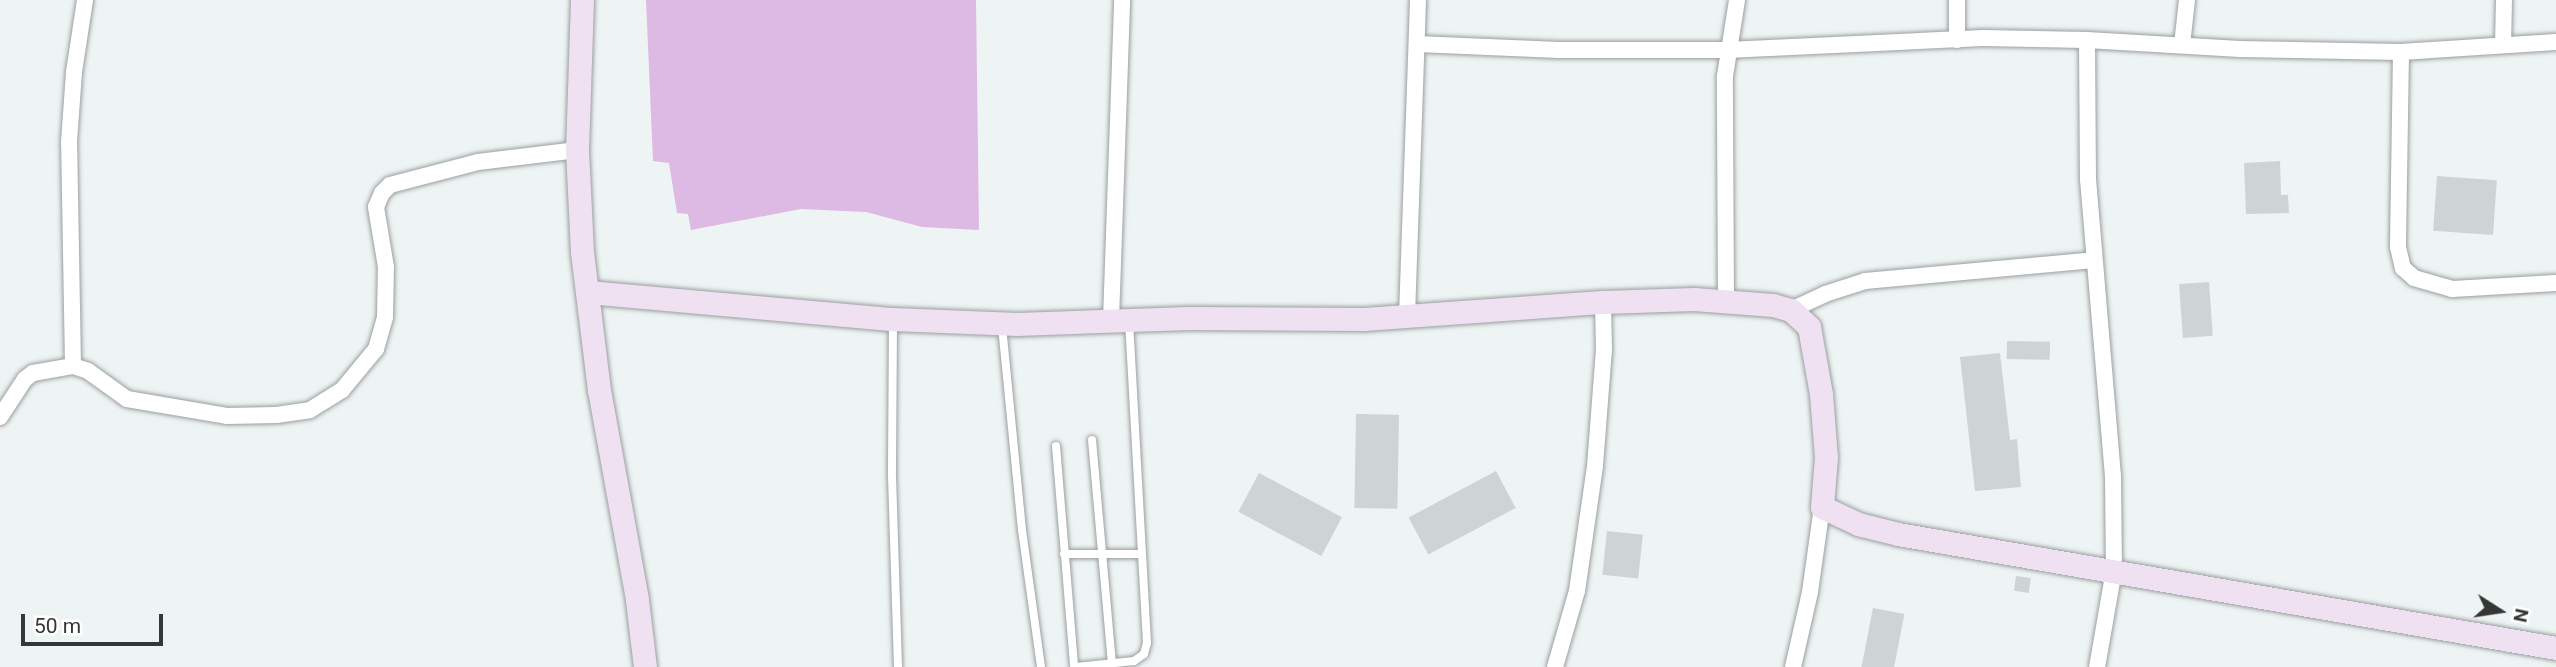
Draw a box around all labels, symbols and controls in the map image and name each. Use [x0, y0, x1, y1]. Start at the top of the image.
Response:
north arrow [2465, 576, 2535, 646]
scale bar [24, 600, 166, 644]
text: N [2508, 607, 2534, 624]
text: 50 m [34, 614, 81, 638]

